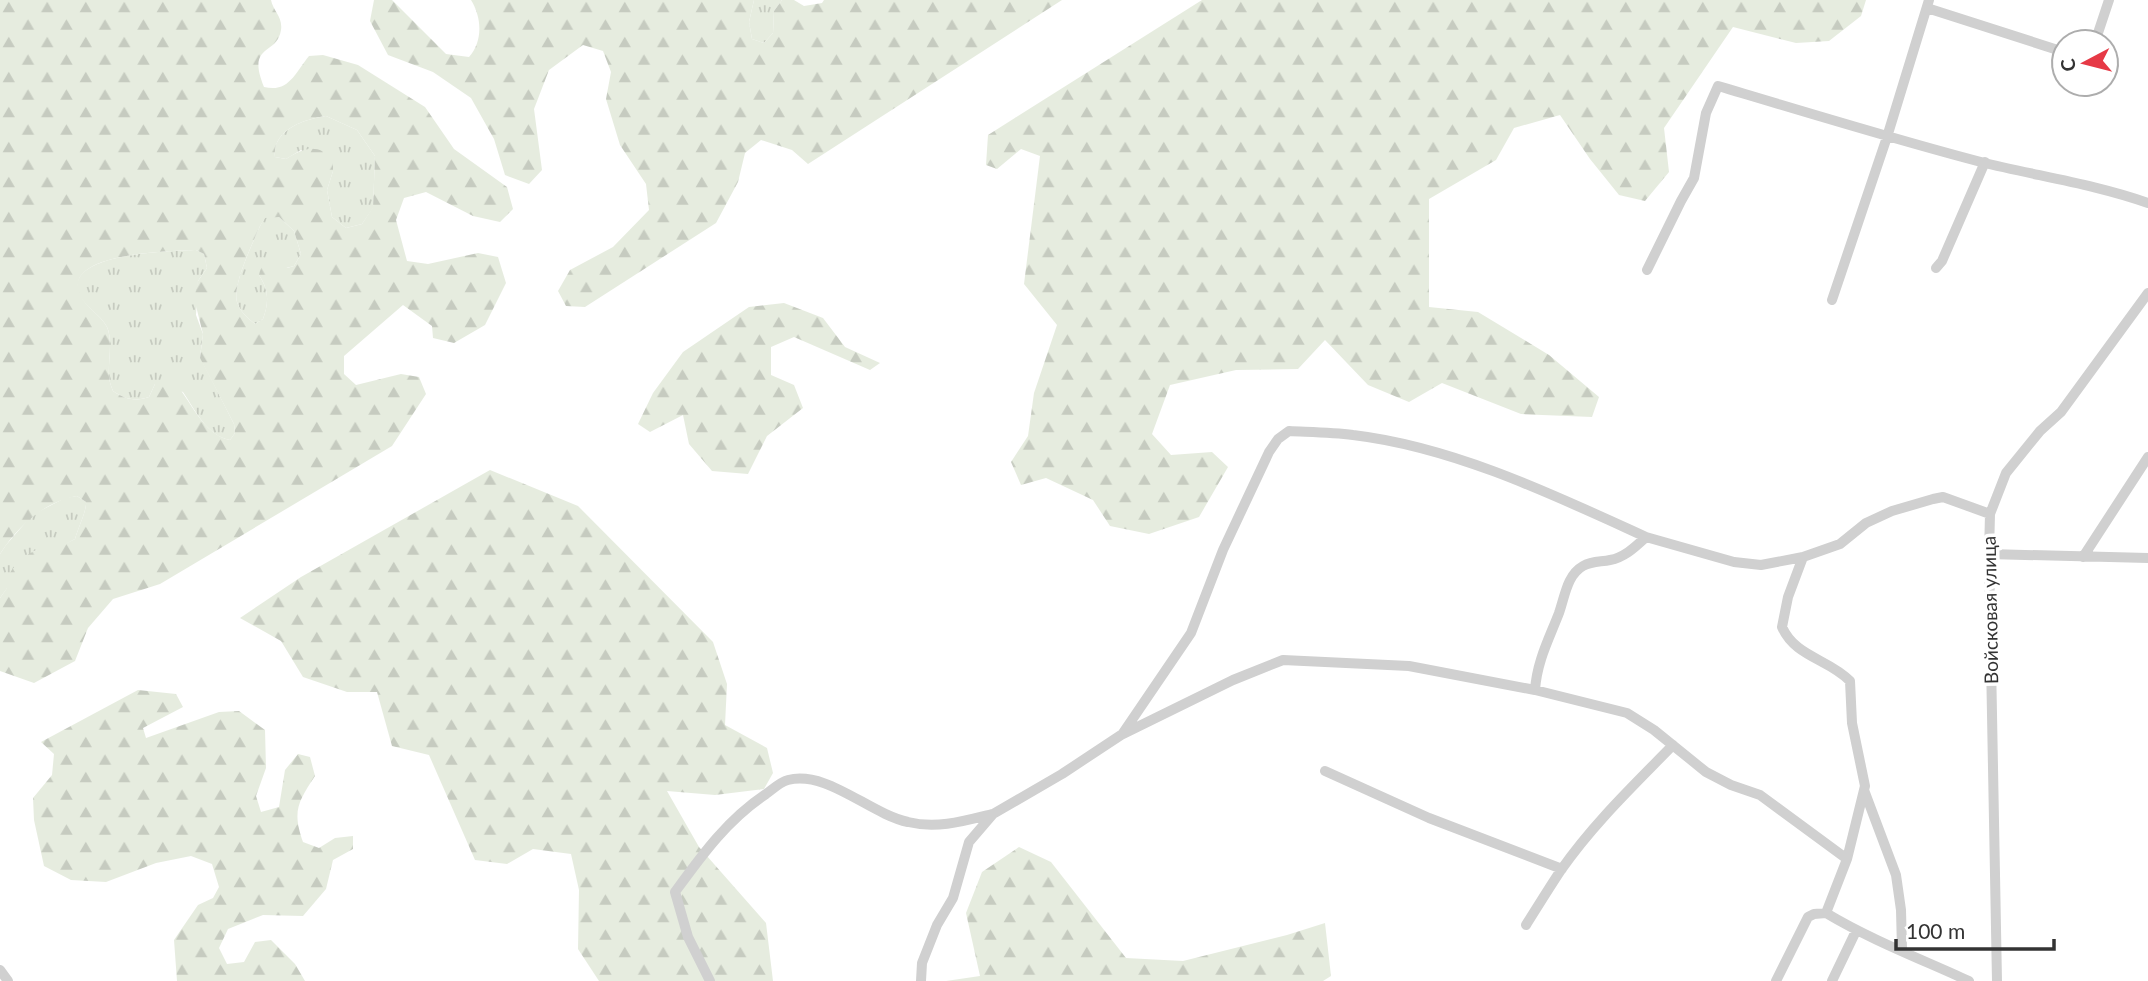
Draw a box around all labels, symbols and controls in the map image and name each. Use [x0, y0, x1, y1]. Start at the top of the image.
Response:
north arrow [2050, 28, 2120, 98]
text: С [2055, 57, 2080, 73]
street label: Войсковая улица [1977, 536, 2002, 684]
scale bar [1896, 908, 2054, 952]
text: 100 m [1906, 918, 1965, 943]

